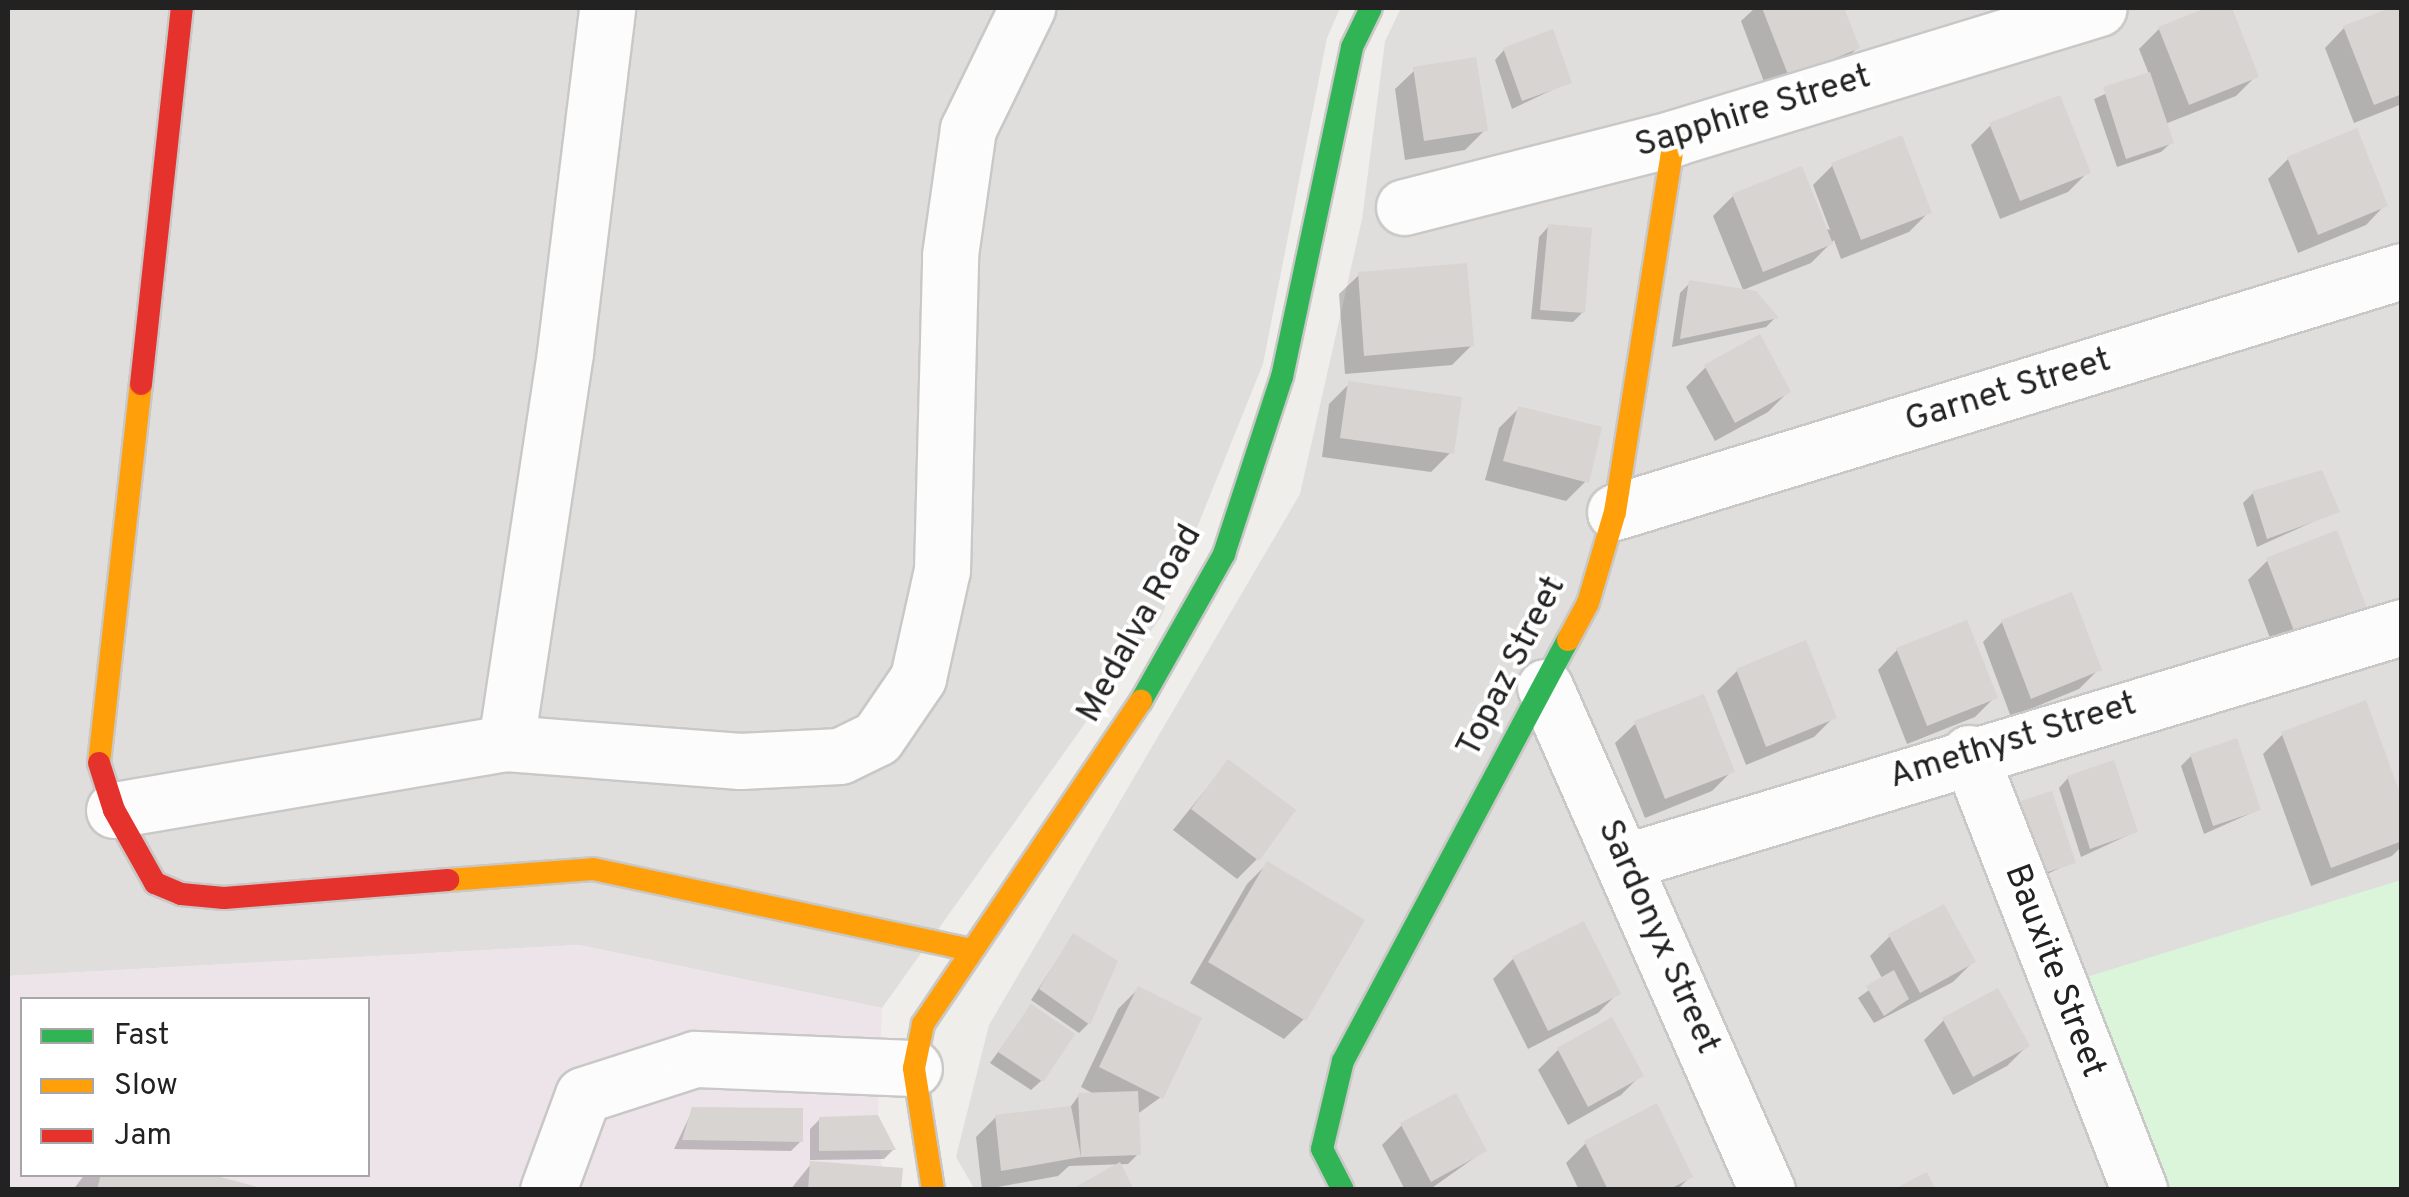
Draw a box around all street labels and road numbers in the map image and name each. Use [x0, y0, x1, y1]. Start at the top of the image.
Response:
street label: Sapphire Street [1630, 56, 1876, 168]
street label: Garnet Street [1900, 340, 2116, 442]
street label: Medalva Road [1068, 518, 1212, 730]
street label: Topaz Street [1448, 569, 1576, 765]
street label: Amethyst Street [1884, 683, 2142, 799]
street label: Sardonyx Street [1588, 813, 1728, 1061]
street label: Bauxite Street [1994, 858, 2114, 1084]

